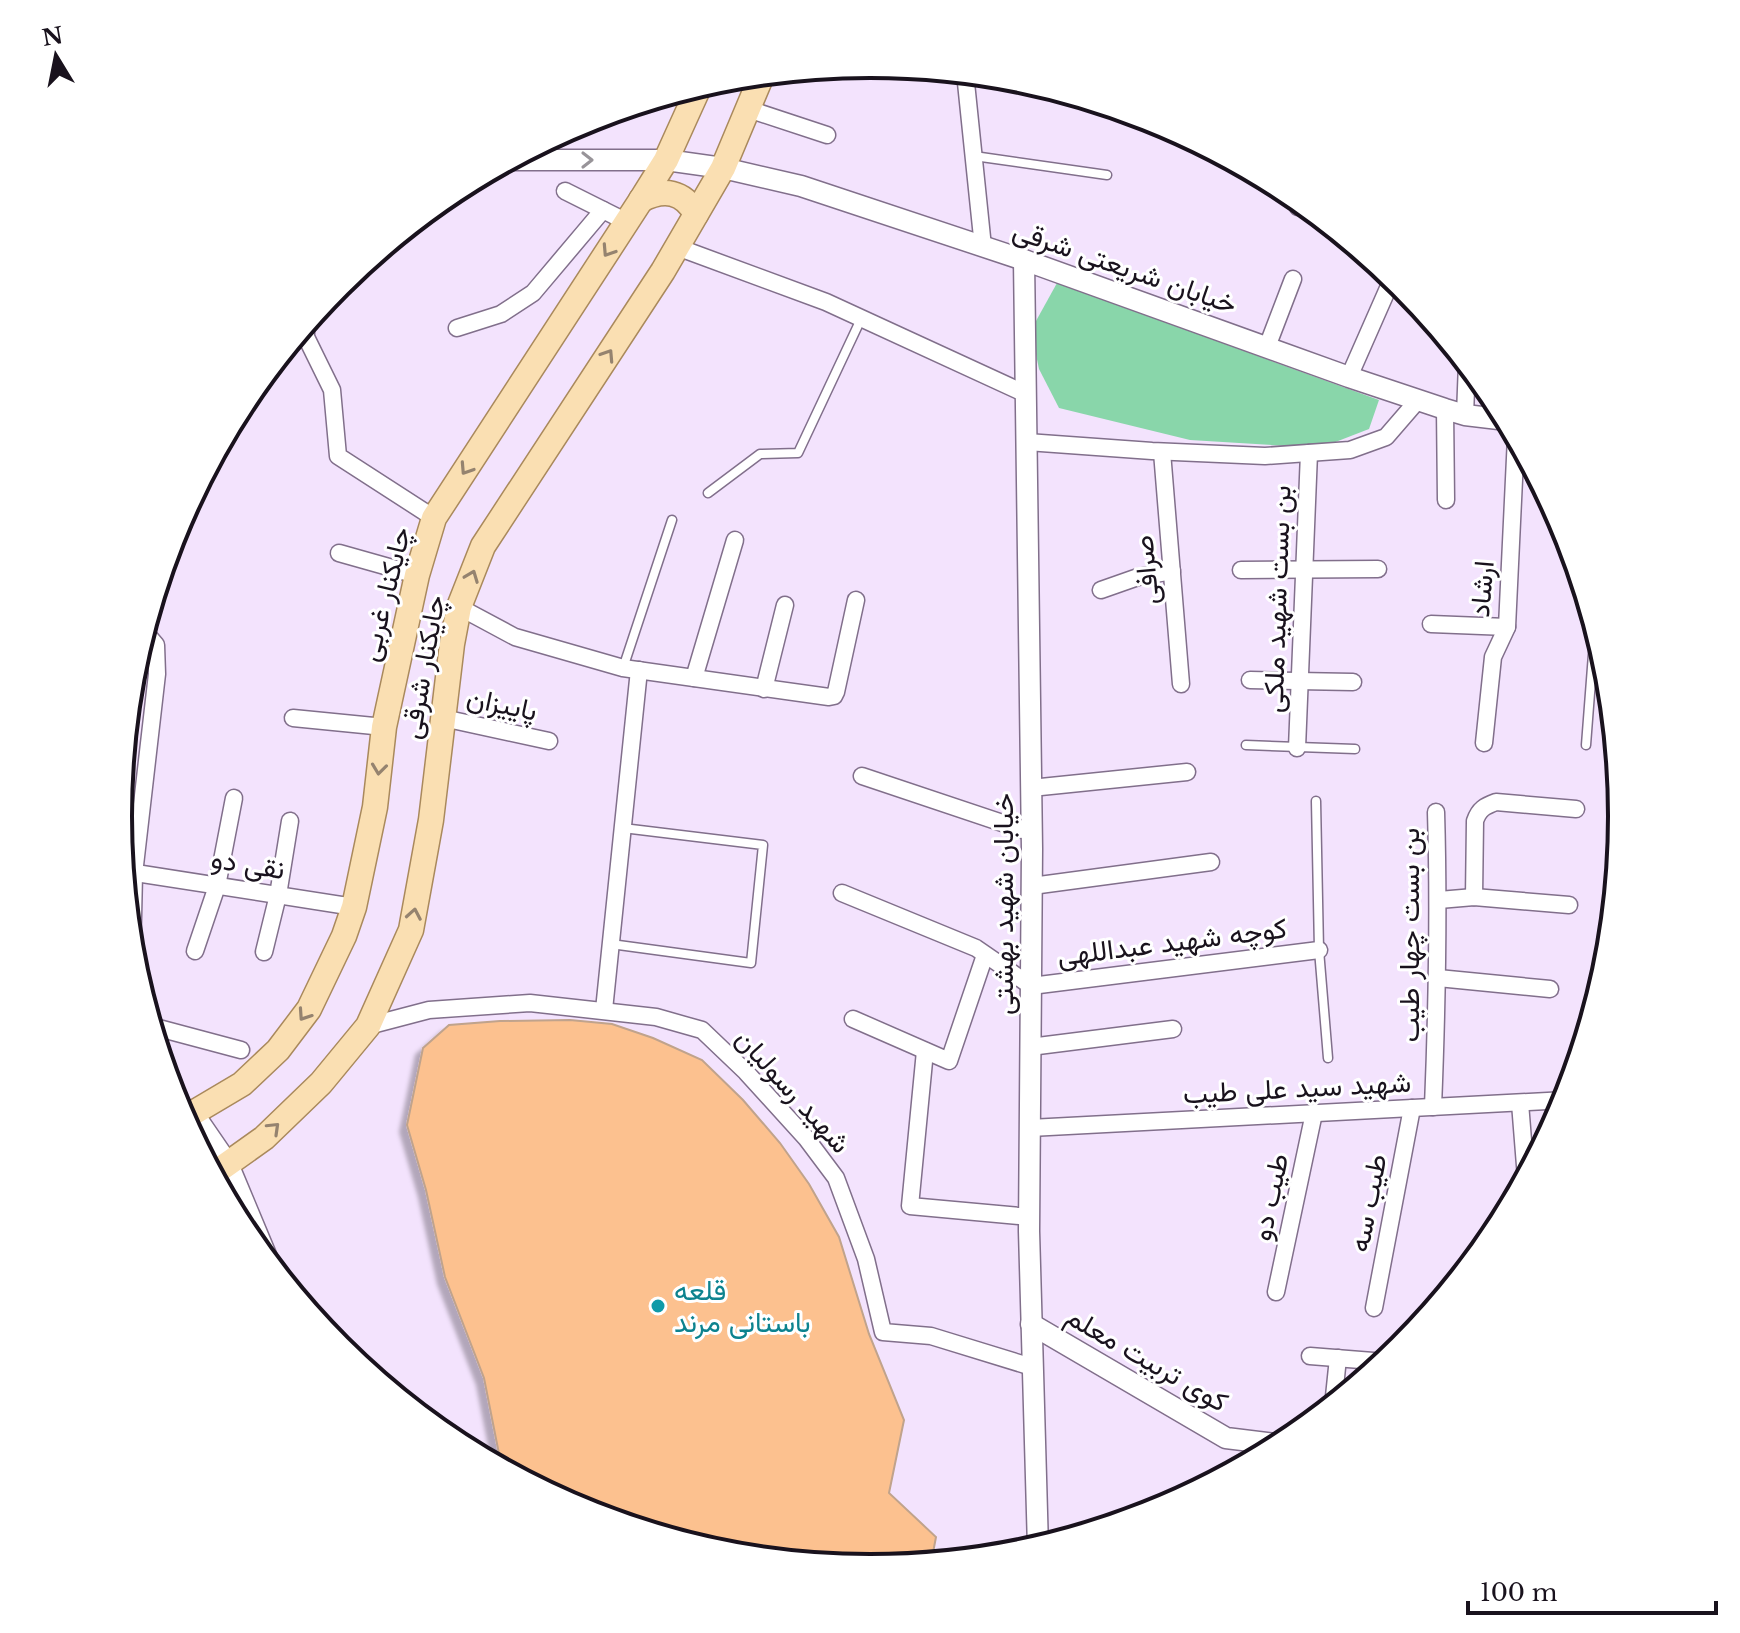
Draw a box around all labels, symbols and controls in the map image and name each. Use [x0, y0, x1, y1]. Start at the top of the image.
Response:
north arrow [16, 16, 96, 96]
text: N [40, 22, 65, 52]
one-way arrow [581, 151, 594, 169]
street label: خیابان شریعتی شرقی [1008, 212, 1242, 322]
one-way arrow [603, 242, 618, 257]
one-way arrow [598, 349, 613, 364]
one-way arrow [461, 460, 476, 474]
street label: بن بست شهید ملکی [1256, 485, 1298, 713]
street label: چایکنار غربی [351, 523, 420, 665]
street label: صرافی [1126, 534, 1166, 606]
street label: ارشاد [1462, 559, 1502, 619]
one-way arrow [462, 570, 479, 584]
street label: چایکنار شرقی [393, 592, 454, 742]
street label: پاییزان [463, 679, 540, 729]
one-way arrow [371, 762, 388, 776]
street label: خیابان شهید بهشتی [986, 793, 1021, 1015]
street label: بن بست چهار طیب [1392, 828, 1428, 1042]
street label: نقی دو [209, 841, 287, 887]
one-way arrow [404, 907, 421, 921]
street label: کوچه شهید عبداللهی [1055, 911, 1289, 974]
one-way arrow [299, 1007, 314, 1021]
street label: شهید رسولیان [728, 1021, 858, 1161]
street label: شهید سید علی طیب [1182, 1065, 1412, 1111]
one-way arrow [265, 1123, 280, 1137]
street label: طیب دو [1244, 1150, 1296, 1244]
street label: طیب سه [1341, 1151, 1395, 1255]
place label: قلعه باستانی مرند [674, 1273, 811, 1340]
marker: قلعه باستانی مرند [649, 1297, 667, 1315]
street label: کوی تربیت معلم [1059, 1298, 1234, 1420]
scale bar [1468, 1565, 1716, 1615]
text: 100 m [1480, 1578, 1558, 1607]

